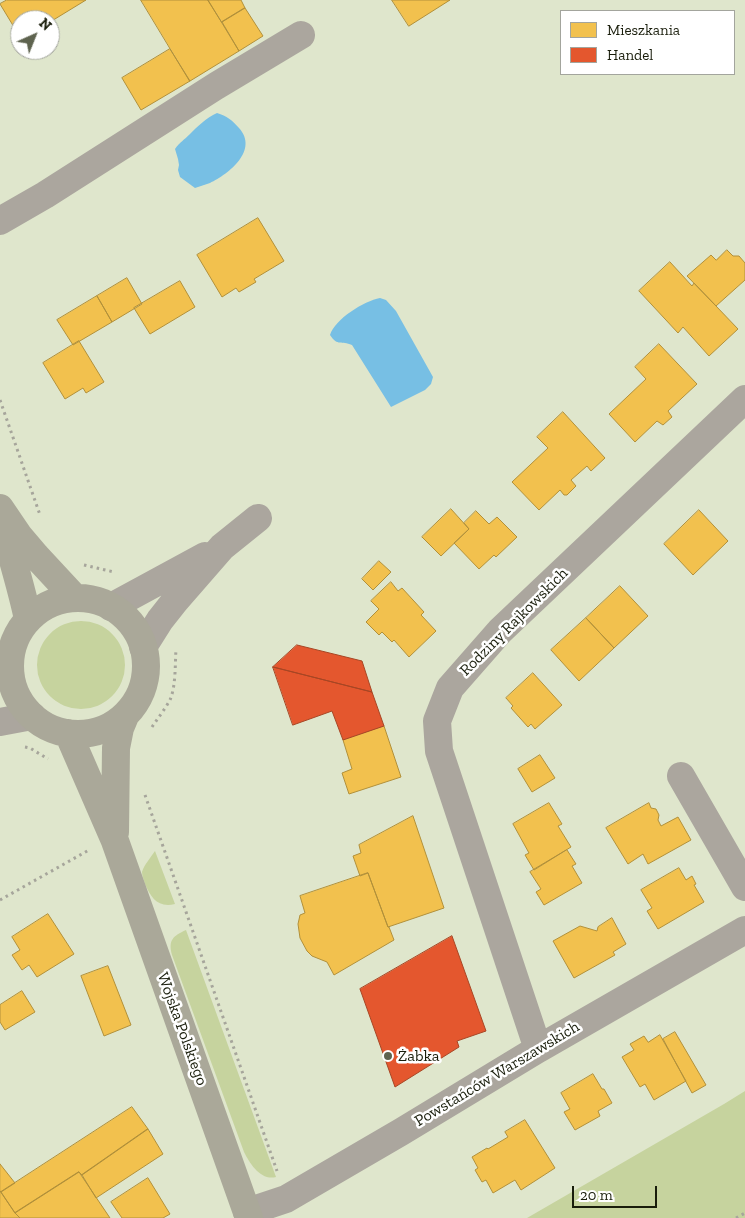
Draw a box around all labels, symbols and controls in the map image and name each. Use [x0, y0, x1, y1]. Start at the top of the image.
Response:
north arrow [10, 10, 60, 60]
legend [560, 10, 735, 75]
text: N [35, 15, 55, 34]
text: Mieszkania [607, 21, 680, 39]
text: Handel [607, 46, 653, 64]
street label: Rodziny Rajkowskich [456, 564, 572, 680]
street label: Wojska Polskiego [153, 970, 211, 1088]
street label: Powstańców Warszawskich [411, 1017, 583, 1131]
place label: Żabka [398, 1046, 440, 1066]
marker: Żabka [382, 1050, 394, 1062]
scale bar [575, 1176, 660, 1208]
text: 20 m [580, 1186, 613, 1204]

